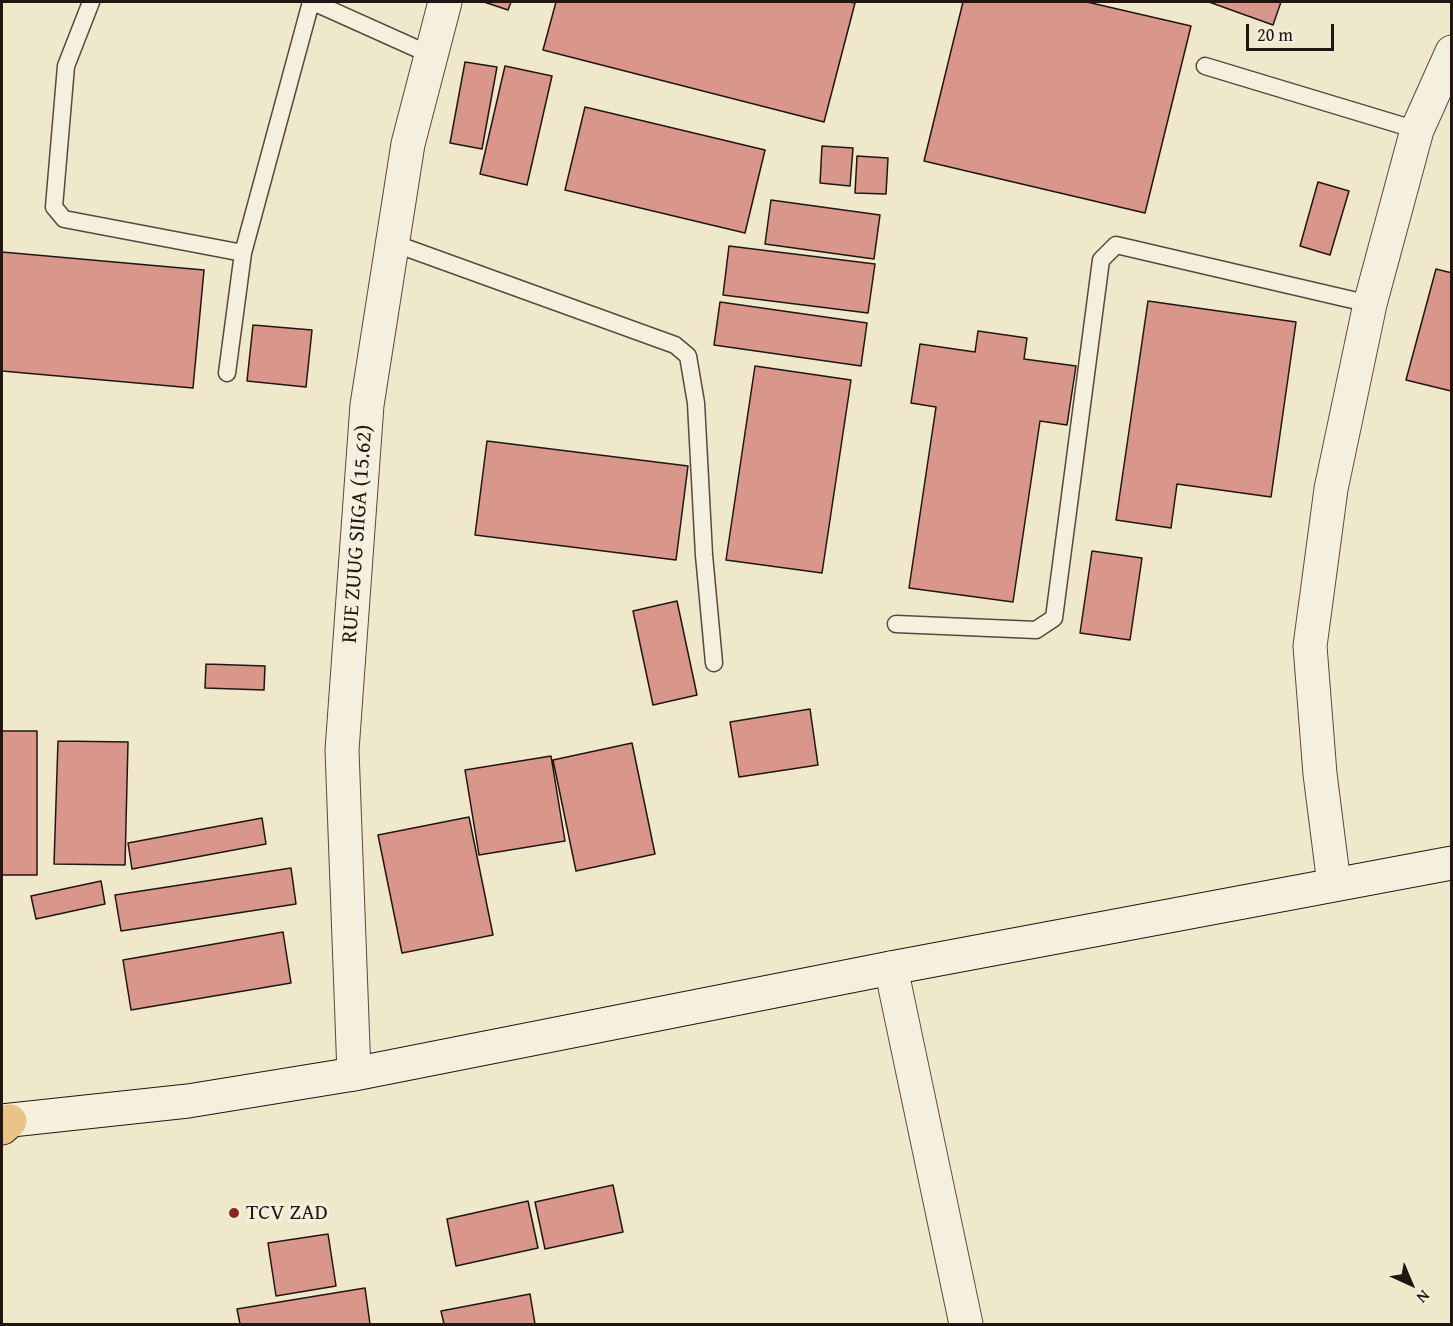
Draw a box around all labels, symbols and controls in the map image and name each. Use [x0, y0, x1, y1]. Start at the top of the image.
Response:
scale bar [1249, 12, 1338, 50]
text: 20 m [1257, 21, 1293, 48]
street label: RUE ZUUG SIIGA (15.62) [337, 424, 379, 644]
place label: TCV ZAD [246, 1200, 328, 1226]
marker: TCV ZAD [227, 1206, 241, 1220]
north arrow [1381, 1254, 1441, 1314]
text: N [1411, 1285, 1436, 1309]

